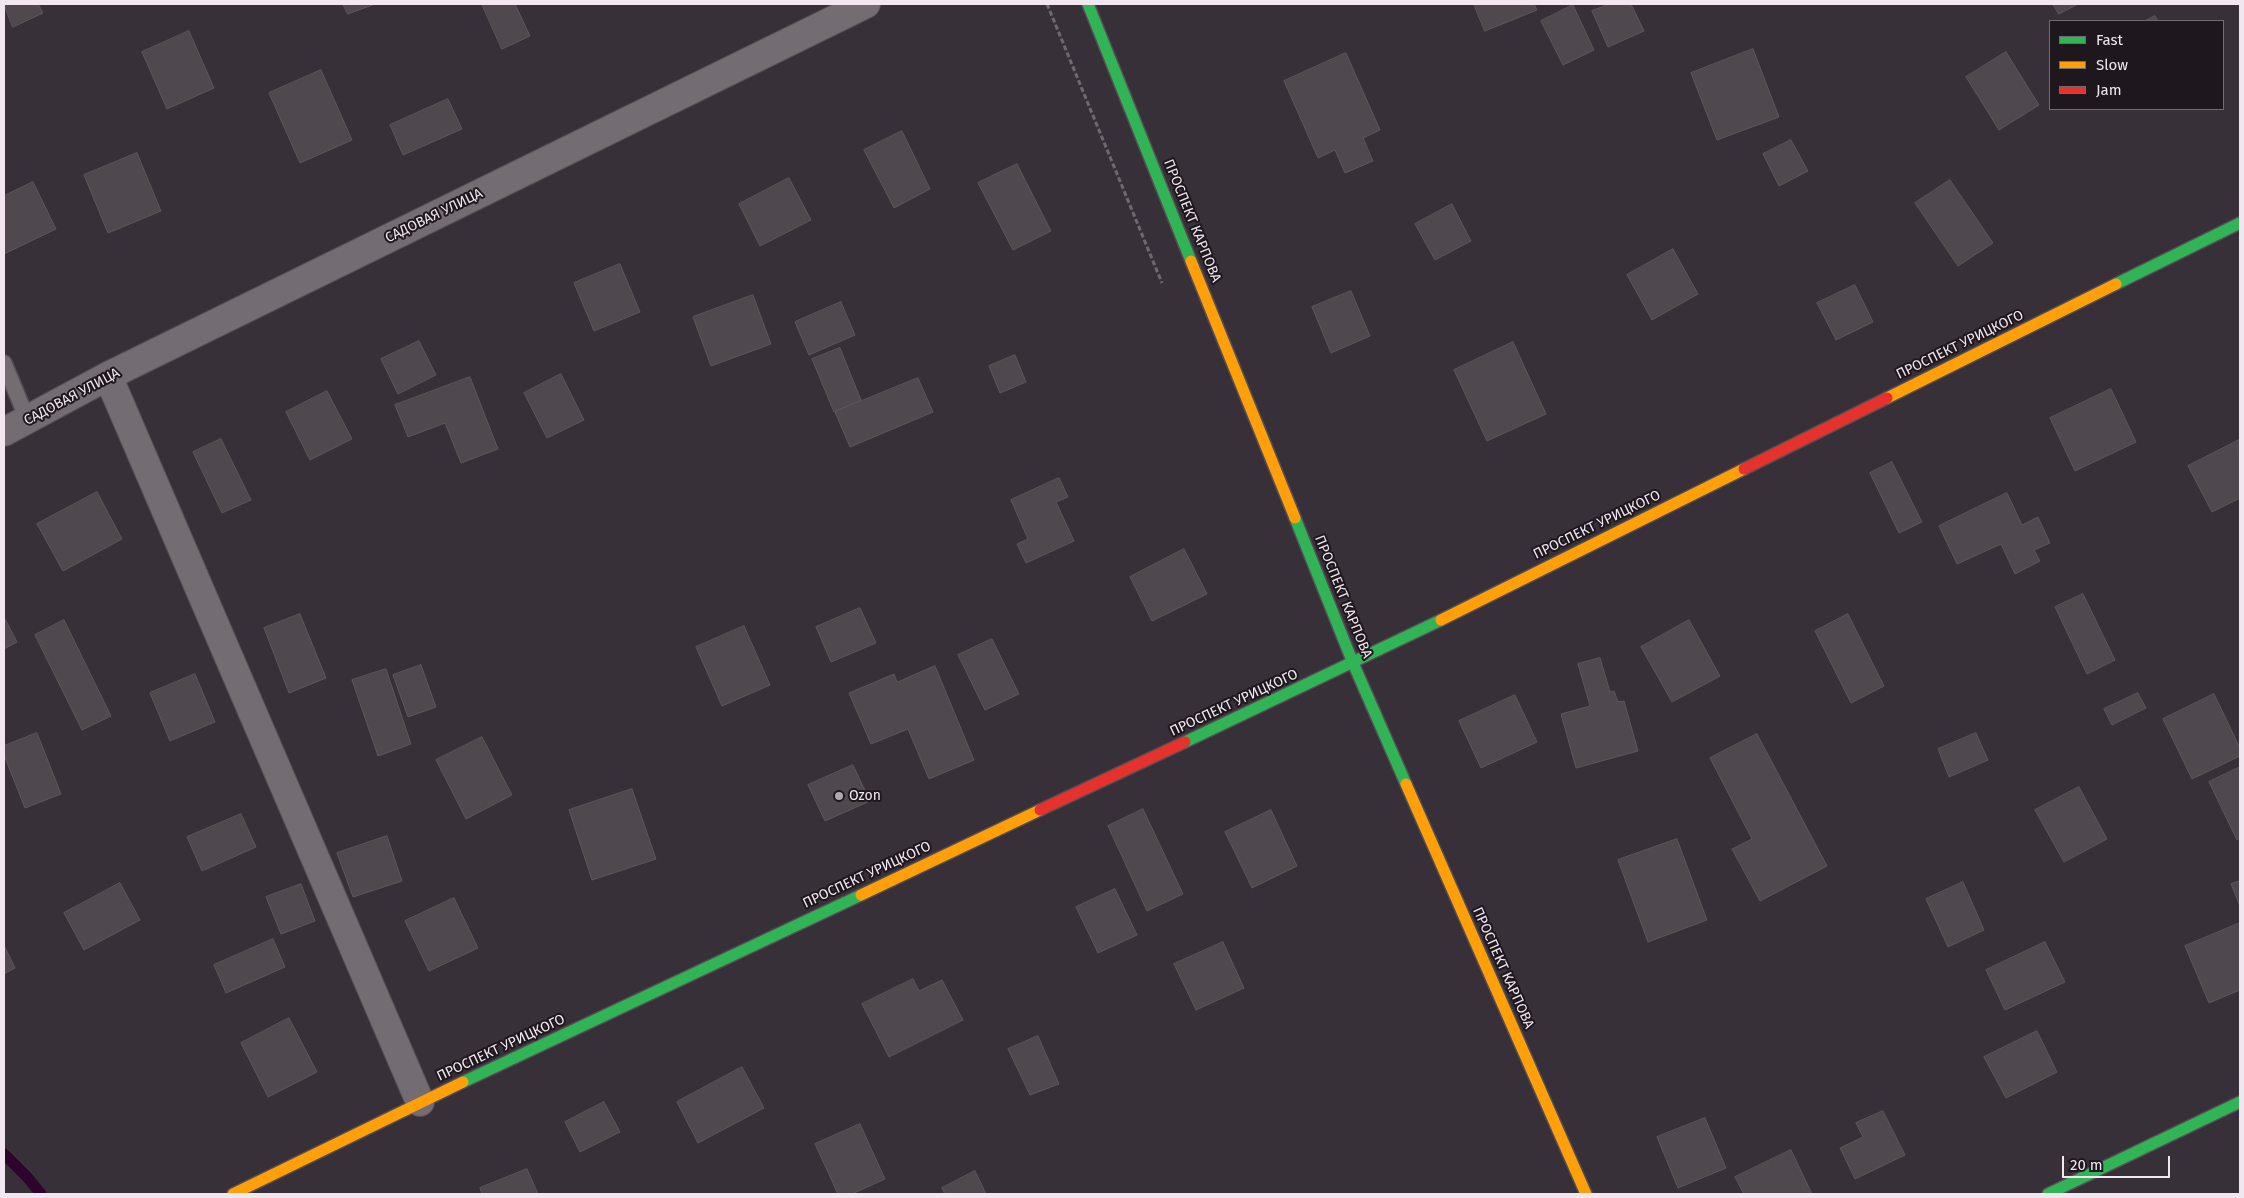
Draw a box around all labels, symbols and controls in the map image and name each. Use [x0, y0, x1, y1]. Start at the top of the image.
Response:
legend [2049, 20, 2224, 110]
text: Fast [2096, 31, 2123, 49]
text: Slow [2096, 56, 2128, 74]
text: Jam [2096, 81, 2122, 99]
street label: ПРОСПЕКТ КАРПОВА [1160, 157, 1224, 285]
street label: САДОВАЯ УЛИЦА [383, 185, 485, 247]
street label: ПРОСПЕКТ УРИЦКОГО [1894, 307, 2026, 383]
street label: САДОВАЯ УЛИЦА [21, 365, 123, 429]
street label: ПРОСПЕКТ УРИЦКОГО [1531, 487, 1663, 563]
street label: ПРОСПЕКТ КАРПОВА [1311, 533, 1375, 661]
street label: ПРОСПЕКТ УРИЦКОГО [1167, 666, 1301, 740]
place label: Ozon [849, 788, 881, 804]
marker: Ozon [833, 790, 845, 802]
street label: ПРОСПЕКТ УРИЦКОГО [800, 838, 934, 912]
street label: ПРОСПЕКТ КАРПОВА [1469, 905, 1537, 1031]
street label: ПРОСПЕКТ УРИЦКОГО [434, 1011, 568, 1085]
scale bar [2064, 1146, 2172, 1178]
text: 20 m [2070, 1156, 2103, 1174]

